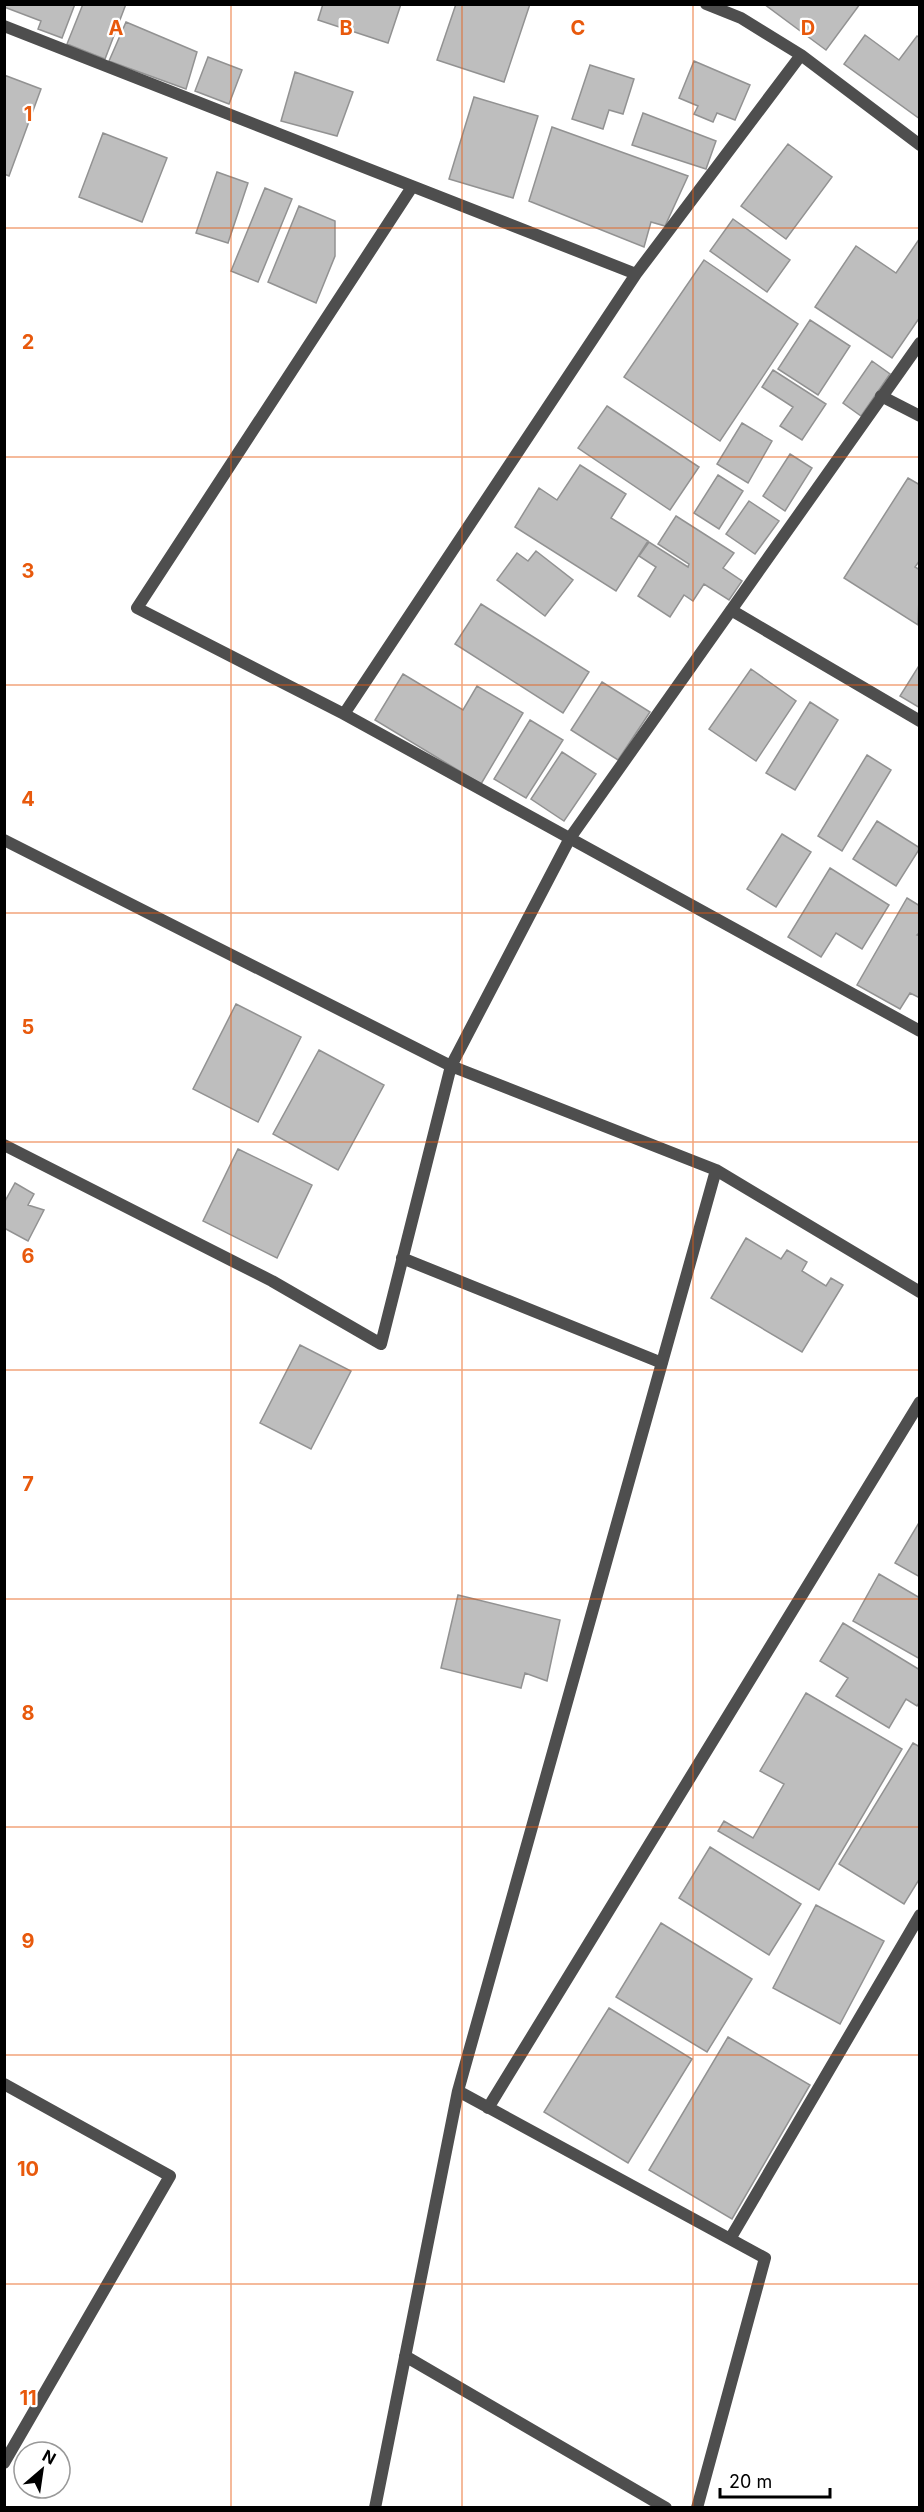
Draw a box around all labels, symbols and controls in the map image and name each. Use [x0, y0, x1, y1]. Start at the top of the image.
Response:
text: A [109, 16, 124, 40]
text: B [339, 16, 353, 40]
text: C [571, 16, 585, 40]
text: D [801, 16, 815, 40]
text: 1 [24, 102, 32, 126]
text: 2 [22, 330, 34, 354]
text: 3 [22, 559, 34, 583]
text: 4 [21, 787, 35, 811]
text: 5 [22, 1015, 34, 1039]
text: 6 [22, 1244, 35, 1268]
text: 7 [22, 1472, 34, 1496]
text: 8 [21, 1701, 35, 1725]
text: 9 [22, 1929, 35, 1953]
text: 10 [17, 2157, 39, 2181]
text: 11 [19, 2386, 37, 2410]
north arrow [12, 2440, 72, 2500]
text: N [39, 2445, 59, 2469]
scale bar [720, 2461, 830, 2499]
text: 20 m [729, 2471, 772, 2492]

